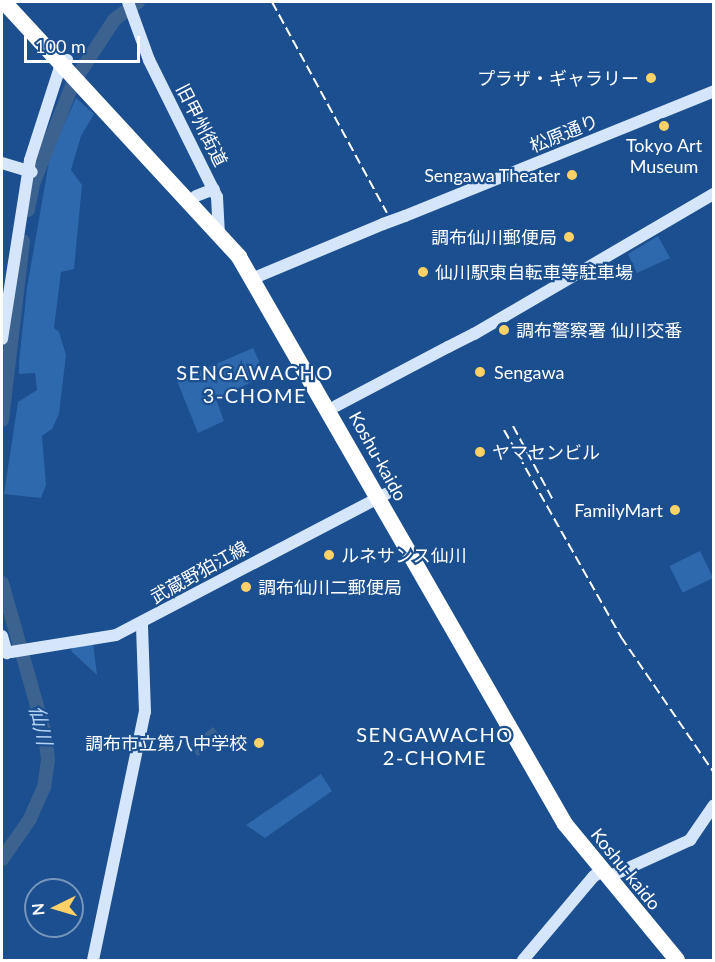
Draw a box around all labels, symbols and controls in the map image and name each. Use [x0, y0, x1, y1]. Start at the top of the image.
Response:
scale bar [27, 24, 142, 62]
text: 100 m [35, 35, 86, 57]
place label: プラザ・ギャラリー [477, 67, 639, 89]
marker: プラザ・ギャラリー [644, 71, 658, 85]
street label: 旧甲州街道 [172, 80, 232, 170]
street label: 松原通り [527, 110, 601, 156]
marker: Tokyo Art Museum [657, 119, 671, 133]
place label: Tokyo Art Museum [626, 135, 702, 178]
place label: Sengawa Theater [424, 164, 560, 186]
marker: Sengawa Theater [565, 168, 579, 182]
place label: 調布仙川郵便局 [431, 226, 557, 248]
marker: 調布仙川郵便局 [562, 230, 576, 244]
place label: 仙川駅東自転車等駐車場 [435, 261, 633, 283]
marker: 仙川駅東自転車等駐車場 [416, 265, 430, 279]
place label: 調布警察署 仙川交番 [516, 319, 683, 341]
marker: 調布警察署 仙川交番 [497, 323, 511, 337]
district label: SENGAWACHO 3-CHOME [176, 360, 334, 407]
place label: Sengawa [494, 361, 564, 383]
marker: Sengawa [471, 363, 489, 381]
street label: Koshu-kaido [345, 408, 411, 504]
place label: ヤマセンビル [492, 441, 600, 463]
marker: ヤマセンビル [473, 445, 487, 459]
place label: FamilyMart [574, 499, 663, 521]
marker: FamilyMart [668, 503, 682, 517]
street label: 武蔵野狛江線 [147, 536, 251, 608]
place label: ルネサンス仙川 [341, 544, 467, 566]
marker: ルネサンス仙川 [322, 548, 336, 562]
place label: 調布仙川二郵便局 [258, 576, 402, 598]
marker: 調布仙川二郵便局 [239, 580, 253, 594]
water label: 仙川 [25, 703, 57, 747]
district label: SENGAWACHO 2-CHOME [356, 723, 514, 770]
place label: 調布市立第八中学校 [85, 732, 247, 754]
marker: 調布市立第八中学校 [252, 736, 266, 750]
street label: Koshu-kaido [587, 824, 665, 914]
north arrow [24, 878, 84, 938]
text: N [28, 902, 48, 916]

